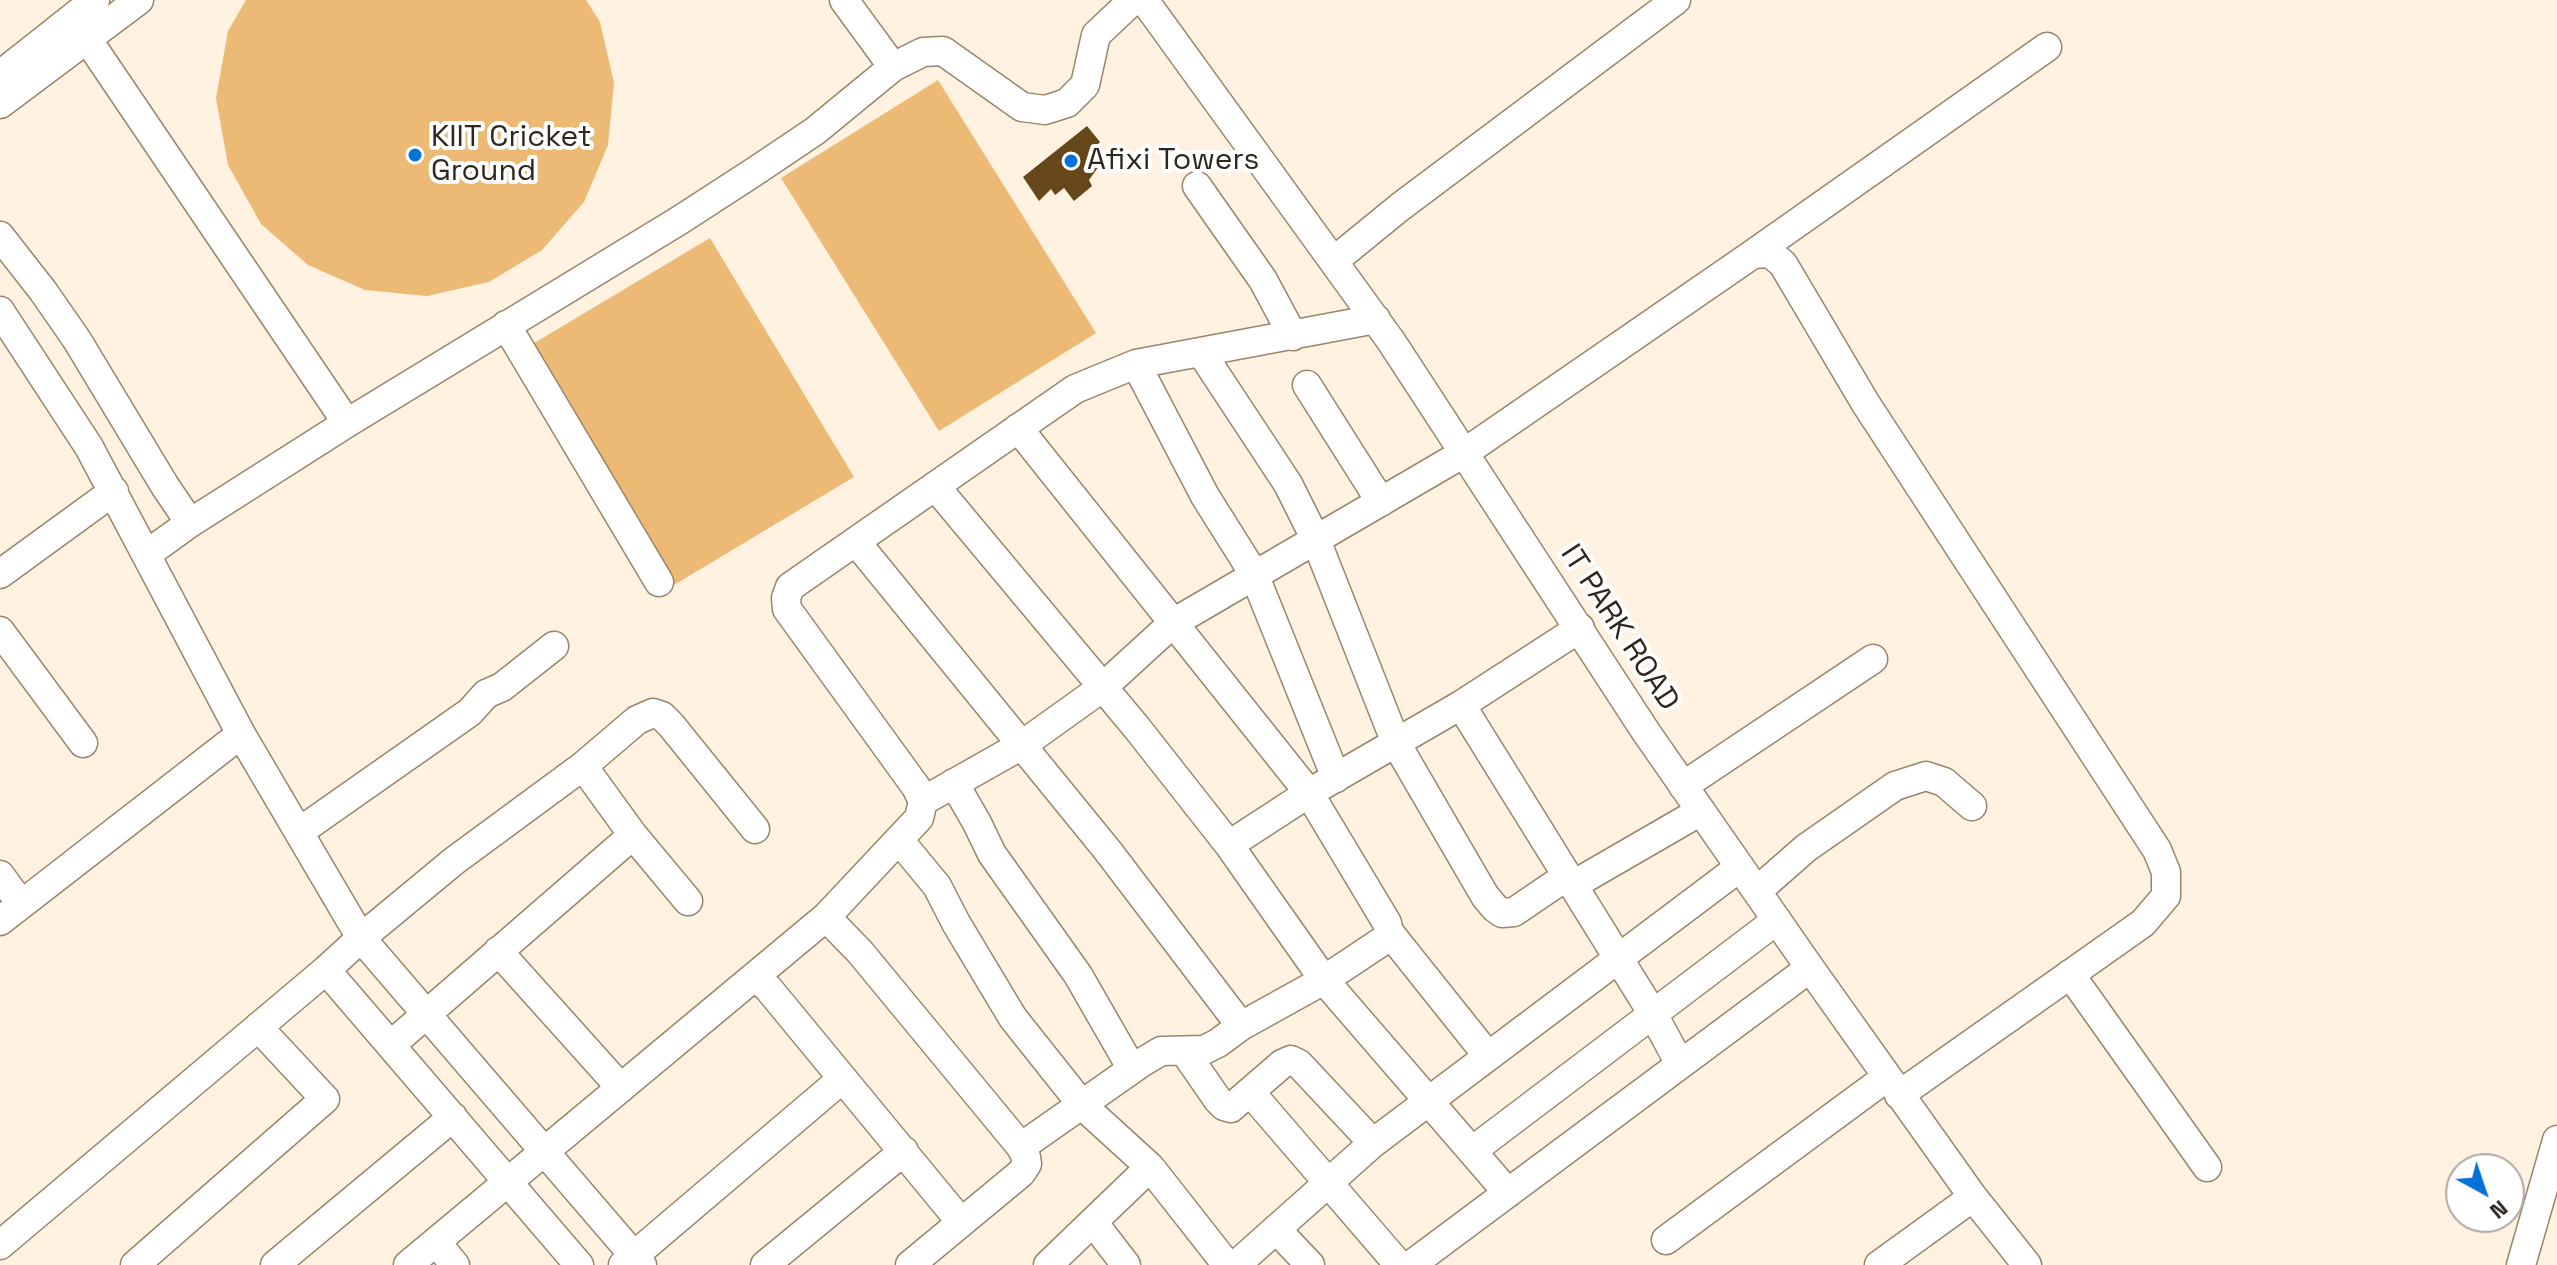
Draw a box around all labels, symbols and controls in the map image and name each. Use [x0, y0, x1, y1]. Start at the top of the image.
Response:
place label: KIIT Cricket Ground [431, 120, 591, 190]
place label: Afixi Towers [1087, 143, 1259, 179]
marker: KIIT Cricket Ground [406, 146, 424, 164]
marker: Afixi Towers [1062, 152, 1080, 170]
street label: IT PARK ROAD [1552, 538, 1686, 718]
north arrow [2445, 1153, 2525, 1233]
text: N [2484, 1194, 2514, 1225]

